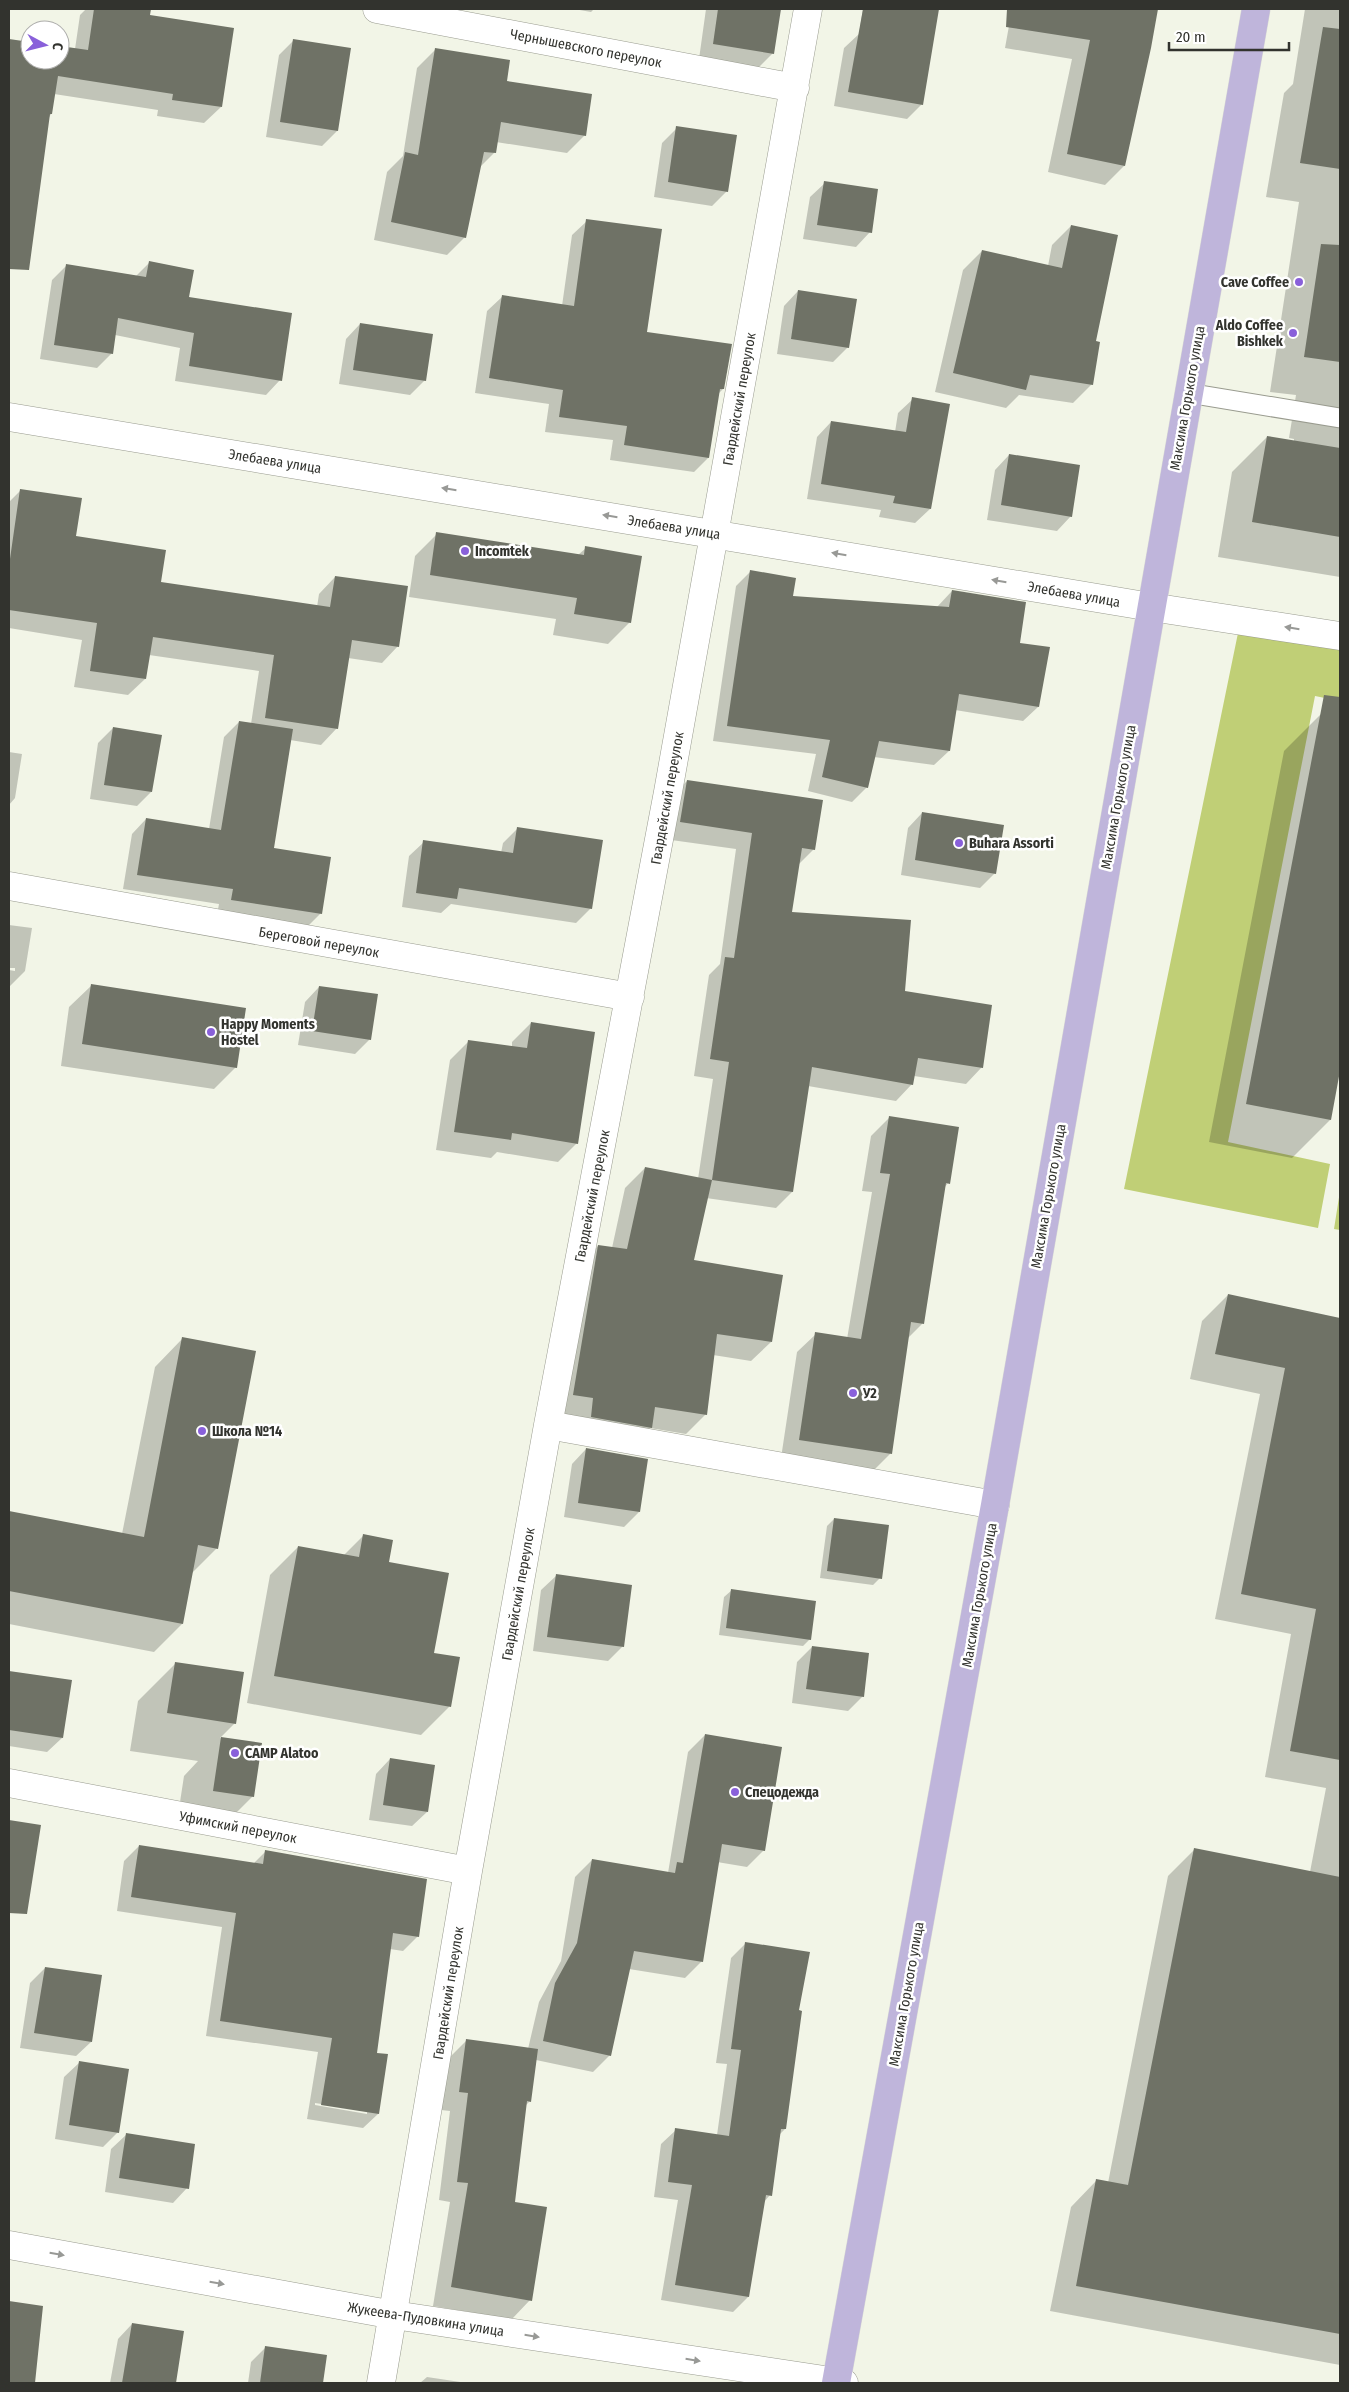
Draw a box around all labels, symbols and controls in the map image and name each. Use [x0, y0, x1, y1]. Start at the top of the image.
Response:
north arrow [20, 20, 70, 70]
scale bar [1169, 20, 1289, 52]
street label: Чернышевского переулок [509, 25, 664, 72]
text: 20 m [1176, 28, 1206, 46]
text: С [48, 42, 66, 52]
place label: Cave Coffee [1221, 274, 1289, 291]
marker: Cave Coffee [1293, 276, 1305, 288]
place label: Aldo Coffee Bishkek [1215, 317, 1284, 350]
street label: Максима Горького улица [1166, 324, 1209, 472]
marker: Aldo Coffee Bishkek [1287, 327, 1299, 339]
street label: Гвардейский переулок [719, 331, 760, 467]
street label: Элебаева улица [227, 446, 323, 477]
one-way arrow [441, 485, 457, 493]
one-way arrow [601, 511, 617, 519]
street label: Элебаева улица [626, 512, 722, 543]
place label: Incomtek [475, 543, 530, 560]
marker: Incomtek [459, 545, 471, 557]
one-way arrow [831, 550, 847, 558]
one-way arrow [991, 577, 1007, 585]
street label: Элебаева улица [1026, 578, 1122, 611]
one-way arrow [1284, 624, 1300, 632]
street label: Максима Горького улица [1097, 723, 1140, 871]
street label: Гвардейский переулок [647, 730, 688, 866]
place label: Buhara Assorti [969, 835, 1054, 852]
marker: Buhara Assorti [953, 837, 965, 849]
street label: Береговой переулок [257, 924, 381, 962]
place label: Happy Moments Hostel [221, 1016, 315, 1049]
marker: Happy Moments Hostel [205, 1026, 217, 1038]
street label: Максима Горького улица [1027, 1122, 1070, 1270]
street label: Гвардейский переулок [571, 1128, 614, 1264]
place label: У2 [862, 1385, 877, 1402]
marker: У2 [847, 1387, 859, 1399]
place label: Школа №14 [212, 1423, 282, 1440]
marker: Школа №14 [196, 1425, 208, 1437]
street label: Максима Горького улица [958, 1521, 1001, 1669]
street label: Гвардейский переулок [498, 1526, 539, 1662]
place label: CAMP Alatoo [245, 1745, 319, 1762]
marker: CAMP Alatoo [229, 1747, 241, 1759]
place label: Спецодежда [745, 1784, 819, 1801]
marker: Спецодежда [729, 1786, 741, 1798]
street label: Уфимский переулок [177, 1808, 299, 1847]
street label: Максима Горького улица [885, 1920, 928, 2068]
street label: Гвардейский переулок [430, 1925, 467, 2061]
one-way arrow [49, 2250, 65, 2258]
one-way arrow [209, 2279, 225, 2287]
street label: Жукеева-Пудовкина улица [346, 2299, 506, 2340]
one-way arrow [525, 2332, 541, 2340]
one-way arrow [685, 2356, 701, 2364]

